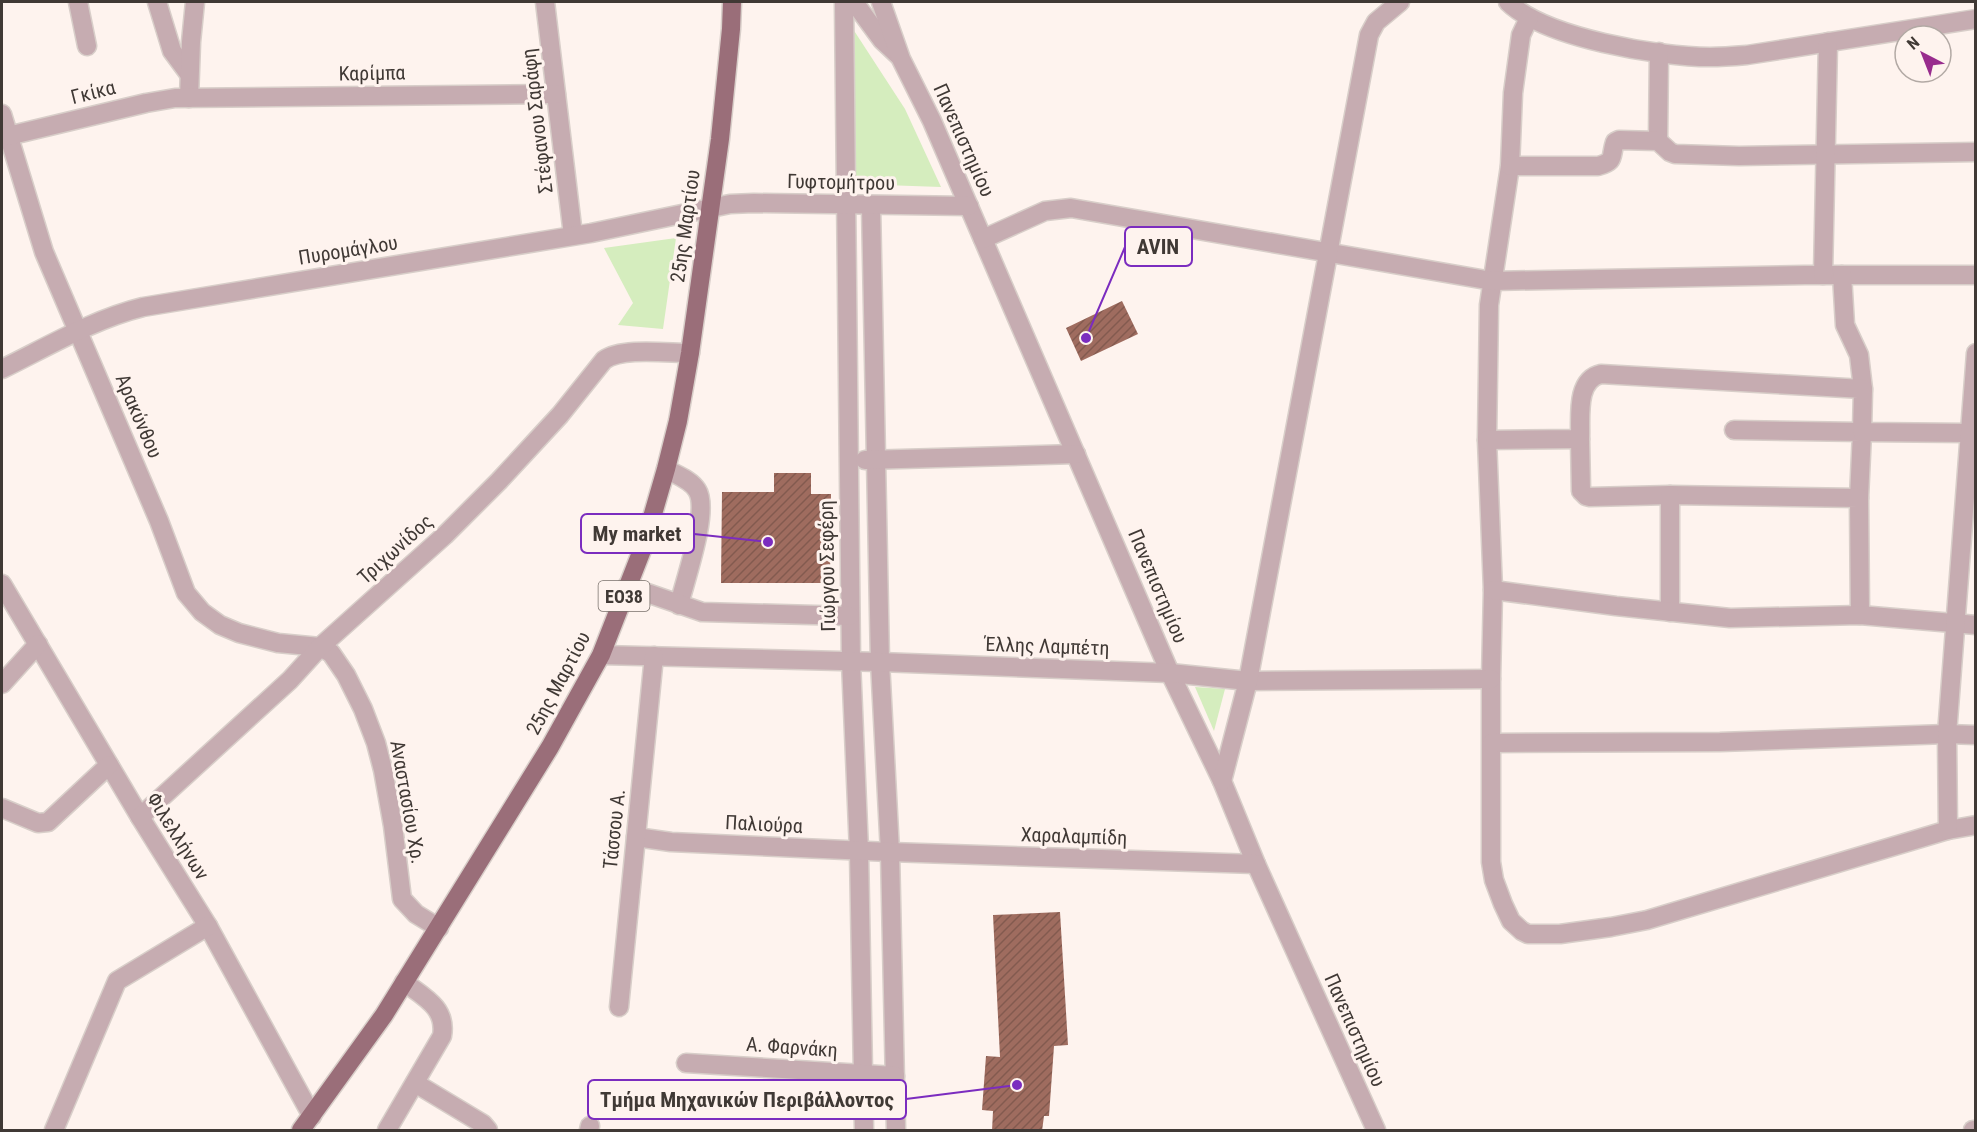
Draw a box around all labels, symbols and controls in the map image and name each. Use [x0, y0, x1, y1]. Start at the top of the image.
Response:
north arrow [1893, 24, 1953, 84]
text: N [1903, 33, 1923, 54]
street label: Στέφανου Σαράφη [516, 47, 558, 195]
street label: Καρίμπα [338, 60, 406, 86]
street label: Γκίκα [68, 75, 118, 109]
street label: Πανεπιστημίου [928, 80, 1000, 200]
street label: 25ης Μαρτίου [665, 168, 705, 284]
street label: Γυφτομήτρου [787, 169, 895, 195]
callout: AVIN [1125, 227, 1192, 266]
street label: Πυρομάγλου [297, 230, 399, 270]
text: AVIN [1137, 235, 1179, 259]
street label: Αρακύνθου [111, 370, 167, 462]
street label: Γιώργου Σεφέρη [814, 500, 840, 632]
street label: Τριχωνίδος [352, 509, 438, 589]
callout: My market [581, 514, 694, 553]
text: My market [593, 522, 681, 546]
street label: Πανεπιστημίου [1123, 525, 1193, 647]
road number: ΕΟ38 [598, 581, 650, 611]
street label: 25ης Μαρτίου [521, 627, 595, 739]
street label: Έλλης Λαμπέτη [983, 632, 1110, 660]
street label: Αναστασίου Χρ. [385, 738, 431, 866]
street label: Φιλελλήνων [142, 788, 215, 884]
street label: Τάσσου Α. [598, 788, 630, 870]
street label: Παλιούρα [725, 810, 804, 838]
street label: Χαραλαμπίδη [1020, 822, 1128, 850]
street label: Πανεπιστημίου [1319, 970, 1391, 1090]
street label: Α. Φαρνάκη [745, 1032, 839, 1062]
callout: Τμήμα Μηχανικών Περιβάλλοντος [588, 1080, 906, 1119]
text: Τμήμα Μηχανικών Περιβάλλοντος [600, 1088, 894, 1112]

